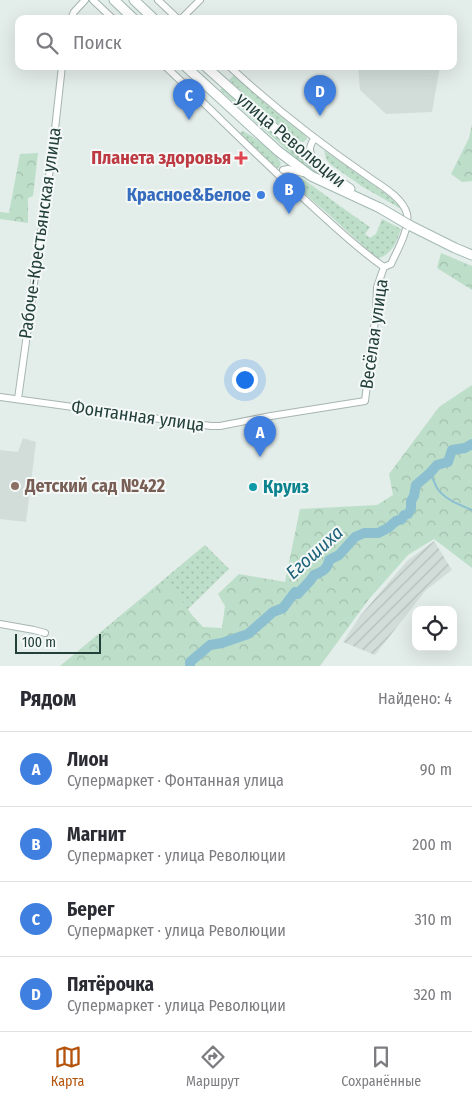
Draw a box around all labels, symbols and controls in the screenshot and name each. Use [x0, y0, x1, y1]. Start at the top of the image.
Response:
search box [15, 15, 457, 70]
icon: search [33, 29, 61, 57]
text: Поиск [73, 31, 122, 54]
pin: D [304, 75, 336, 116]
pin: C [173, 79, 205, 120]
street label: улица Революции [232, 88, 350, 192]
street label: Рабоче-Крестьянская улица [14, 126, 66, 340]
place label: Планета здоровья [91, 147, 231, 169]
marker: Планета здоровья [235, 152, 247, 164]
pin: B [273, 173, 305, 214]
place label: Красное&Белое [127, 184, 251, 206]
marker: Красное&Белое [255, 189, 267, 201]
street label: Весёлая улица [355, 277, 393, 391]
your location [232, 367, 258, 393]
street label: Фонтанная улица [70, 396, 206, 436]
pin: A [244, 416, 276, 457]
place label: Детский сад №422 [24, 475, 165, 497]
place label: Круиз [263, 476, 309, 498]
marker: Детский сад №422 [9, 480, 21, 492]
marker: Круиз [247, 481, 259, 493]
water label: Егошиха [281, 521, 348, 584]
map controls [412, 606, 457, 651]
button: locate [412, 606, 457, 651]
scale bar [15, 631, 101, 654]
text: 100 m [22, 634, 56, 651]
text: Рядом [20, 686, 76, 712]
text: Найдено: 4 [378, 689, 452, 708]
text: Лион [67, 748, 109, 771]
text: A [32, 760, 40, 779]
text: 90 m [420, 760, 452, 779]
text: Супермаркет · Фонтанная улица [67, 771, 284, 790]
text: Магнит [67, 823, 126, 846]
text: B [32, 835, 40, 854]
text: 200 m [412, 835, 452, 854]
text: Супермаркет · улица Революции [67, 846, 286, 865]
text: Берег [67, 898, 114, 921]
text: C [32, 910, 40, 929]
text: 310 m [415, 910, 452, 929]
text: Супермаркет · улица Революции [67, 921, 286, 940]
text: Пятёрочка [67, 973, 154, 996]
text: D [31, 985, 41, 1004]
text: 320 m [413, 985, 452, 1004]
text: Супермаркет · улица Революции [67, 996, 286, 1015]
tab: Карта [51, 1043, 84, 1090]
tab: Маршрут [186, 1043, 240, 1090]
tab: Сохранённые [341, 1043, 421, 1090]

